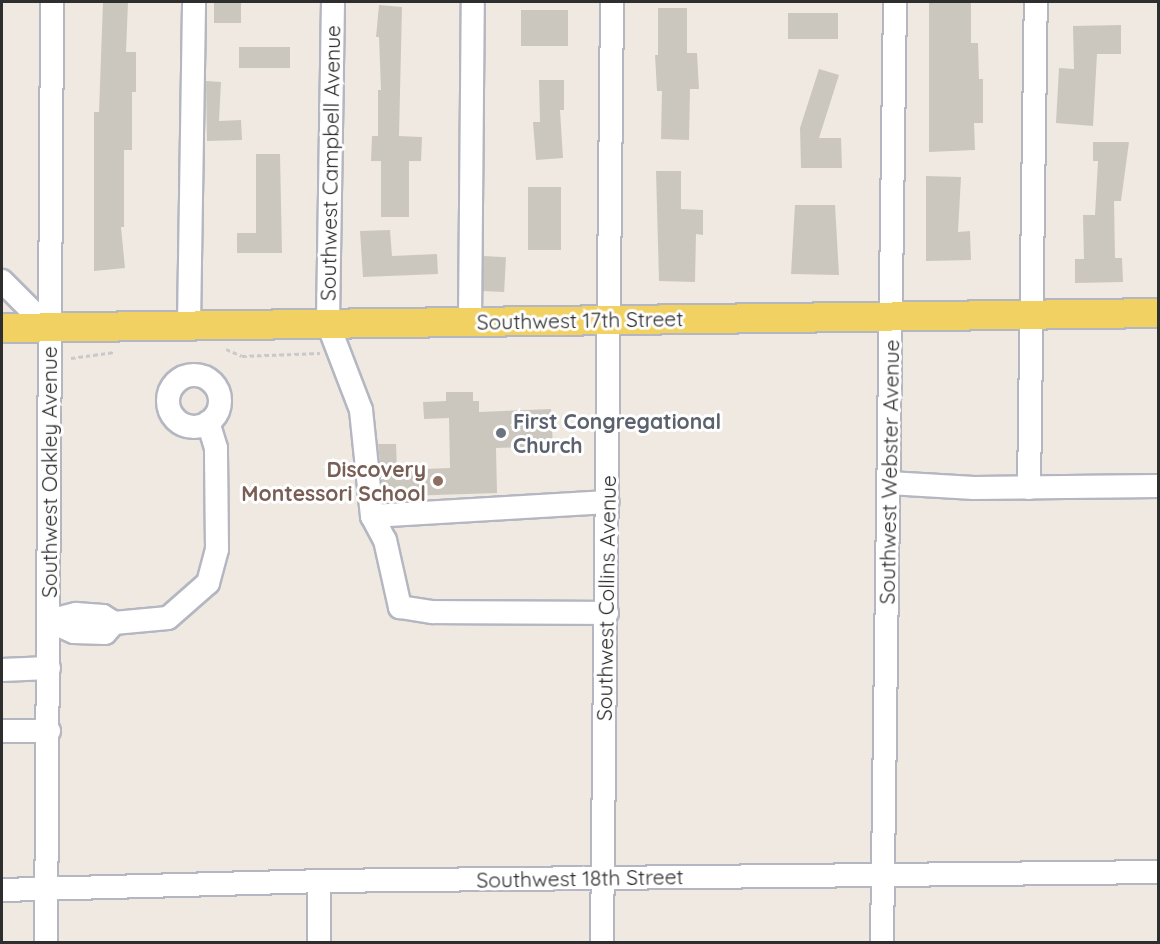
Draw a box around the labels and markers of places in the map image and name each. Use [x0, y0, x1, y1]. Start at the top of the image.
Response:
place label: First Congregational Church [513, 408, 721, 458]
marker: First Congregational Church [494, 426, 508, 440]
place label: Discovery Montessori School [241, 456, 426, 506]
marker: Discovery Montessori School [431, 474, 445, 488]

